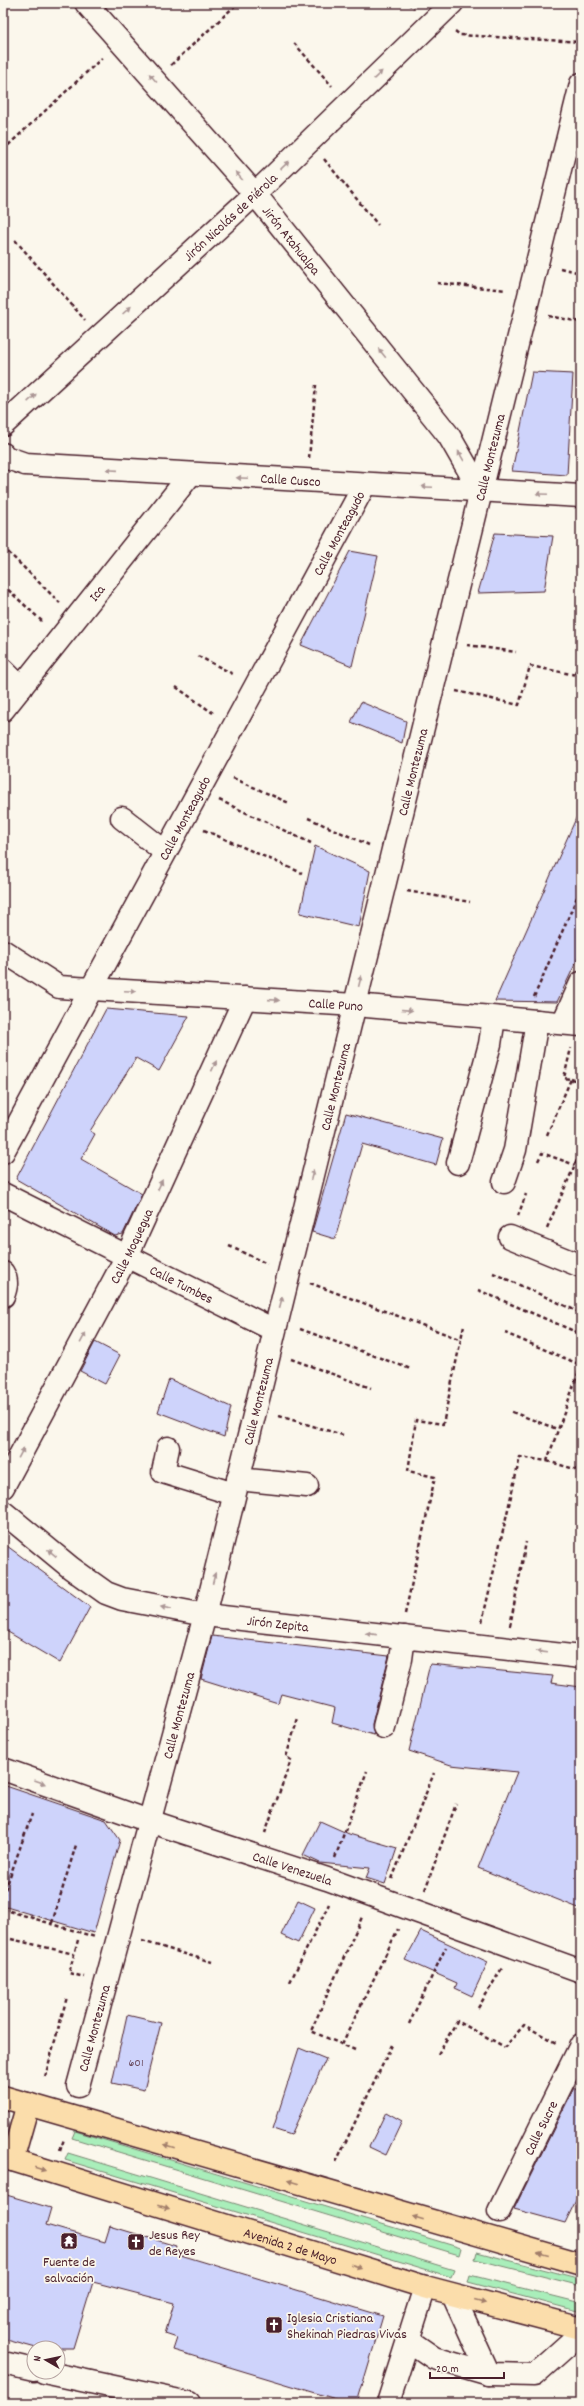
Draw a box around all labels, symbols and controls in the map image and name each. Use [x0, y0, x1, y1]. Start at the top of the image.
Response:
one-way arrow [373, 70, 383, 80]
one-way arrow [149, 74, 158, 83]
one-way arrow [280, 160, 290, 170]
street label: Jirón Nicolás de Piérola [180, 169, 283, 267]
one-way arrow [234, 171, 243, 181]
street label: Jirón Atahualpa [256, 202, 325, 280]
one-way arrow [122, 305, 132, 315]
one-way arrow [378, 348, 387, 358]
one-way arrow [27, 394, 36, 403]
street label: Calle Montezuma [471, 411, 512, 504]
one-way arrow [457, 450, 464, 462]
one-way arrow [106, 467, 118, 474]
street label: Calle Cusco [260, 470, 321, 493]
one-way arrow [235, 475, 248, 481]
one-way arrow [421, 484, 433, 491]
street label: Calle Monteagudo [309, 488, 371, 580]
one-way arrow [536, 490, 548, 497]
street label: Ica [85, 581, 111, 607]
street label: Calle Montezuma [394, 726, 434, 818]
street label: Calle Monteagudo [155, 773, 217, 865]
one-way arrow [358, 975, 364, 988]
one-way arrow [124, 988, 137, 994]
street label: Calle Puno [308, 994, 364, 1018]
one-way arrow [268, 996, 280, 1003]
one-way arrow [401, 1007, 414, 1013]
street label: Calle Montezuma [316, 1041, 357, 1133]
one-way arrow [211, 1061, 217, 1072]
one-way arrow [310, 1169, 316, 1182]
one-way arrow [157, 1179, 163, 1190]
street label: Calle Moquegua [106, 1206, 159, 1288]
street label: Calle Tumbes [146, 1261, 216, 1310]
one-way arrow [279, 1295, 285, 1308]
one-way arrow [80, 1332, 86, 1344]
street label: Calle Montezuma [239, 1355, 280, 1447]
one-way arrow [18, 1447, 25, 1459]
one-way arrow [46, 1548, 57, 1557]
one-way arrow [211, 1571, 217, 1584]
one-way arrow [160, 1605, 173, 1611]
street label: Jirón Zepita [246, 1612, 310, 1639]
one-way arrow [365, 1631, 377, 1637]
one-way arrow [536, 1649, 548, 1655]
street label: Calle Montezuma [159, 1670, 201, 1762]
one-way arrow [34, 1780, 46, 1786]
street label: Calle Venezuela [250, 1847, 335, 1892]
street label: Calle Montezuma [74, 1982, 117, 2074]
house number: 601 [128, 2055, 144, 2072]
street label: Calle Sucre [520, 2098, 564, 2159]
one-way arrow [162, 2143, 174, 2149]
one-way arrow [35, 2166, 47, 2172]
one-way arrow [287, 2179, 299, 2185]
one-way arrow [159, 2204, 171, 2210]
one-way arrow [412, 2215, 424, 2221]
street label: Avenida 2 de Mayo [241, 2224, 339, 2271]
place label: Jesus Rey de Reyes [149, 2226, 200, 2262]
temple icon: Fuente de salvación [59, 2231, 79, 2251]
church icon: Jesus Rey de Reyes [126, 2232, 146, 2252]
one-way arrow [537, 2251, 549, 2257]
place label: Fuente de salvación [43, 2253, 95, 2289]
one-way arrow [350, 2263, 362, 2269]
one-way arrow [474, 2299, 487, 2305]
place label: Iglesia Cristiana Shekinah Piedras Vivas [287, 2309, 407, 2345]
church icon: Iglesia Cristiana Shekinah Piedras Vivas [264, 2315, 284, 2335]
north arrow [26, 2340, 66, 2380]
text: N [30, 2354, 47, 2363]
scale bar [430, 2354, 504, 2380]
text: 20 m [436, 2361, 459, 2378]

